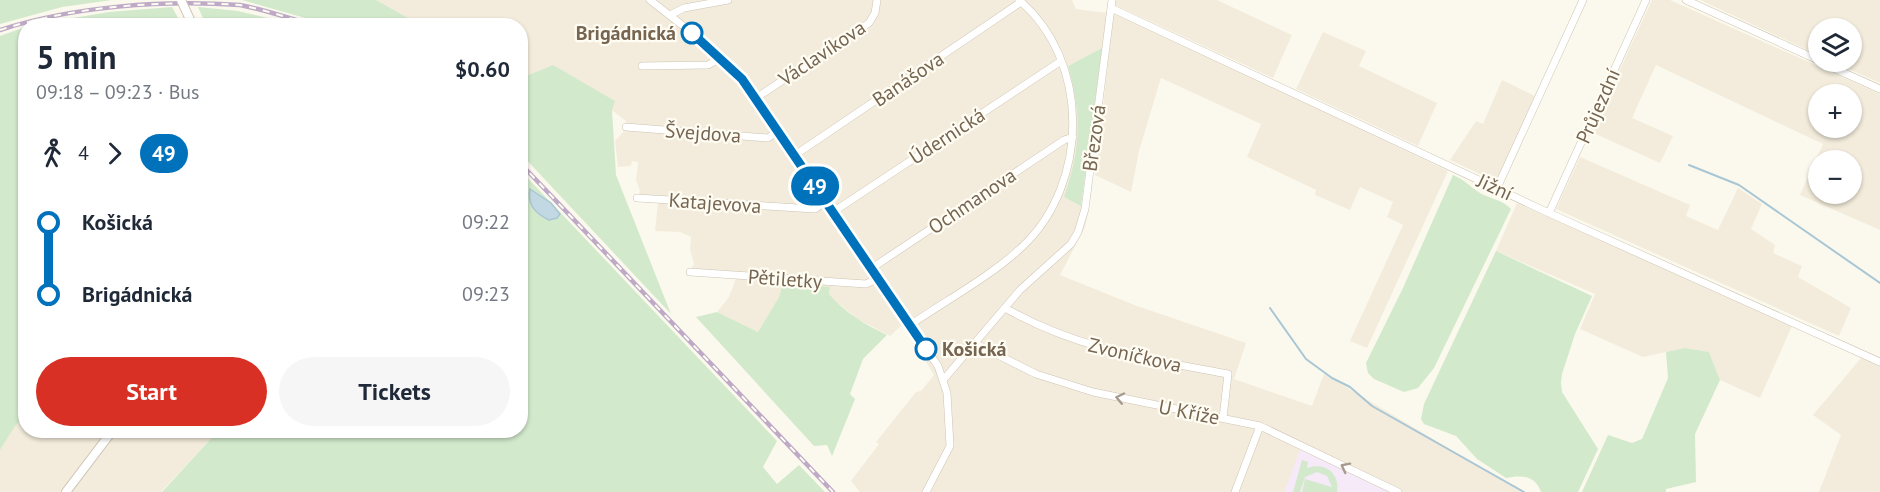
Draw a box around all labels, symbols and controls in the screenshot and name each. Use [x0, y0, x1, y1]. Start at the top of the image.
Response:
street label: Václavíkova [773, 14, 871, 92]
map controls [1808, 18, 1862, 204]
button: layers [1808, 18, 1862, 72]
place label: Brigádnická [576, 20, 676, 46]
marker: Brigádnická [681, 22, 703, 44]
text: 5 min [36, 35, 117, 78]
street label: Banášova [867, 46, 949, 112]
text: $0.60 [455, 55, 510, 83]
street label: Průjezdní [1570, 64, 1626, 148]
text: 09:18 – 09:23 · Bus [36, 79, 200, 105]
button: + [1808, 84, 1862, 138]
street label: Údernická [904, 102, 990, 170]
street label: Březová [1076, 103, 1112, 173]
street label: Švejdova [664, 117, 742, 149]
icon: walk [36, 137, 69, 170]
icon: forward [98, 137, 131, 170]
text: 4 [78, 140, 89, 166]
text: 49 [152, 140, 176, 167]
button: − [1808, 150, 1862, 204]
street label: Ochmanova [923, 162, 1021, 240]
line badge: 49 [788, 166, 842, 206]
street label: Jižní [1472, 167, 1517, 206]
text: 49 [803, 173, 827, 200]
street label: Katajevova [668, 187, 762, 219]
text: Košická [82, 208, 153, 236]
text: 09:22 [462, 209, 510, 235]
street label: Pětiletky [747, 263, 824, 295]
text: Brigádnická [82, 280, 192, 308]
text: 09:23 [462, 281, 510, 307]
street label: Zvoníčkova [1086, 332, 1184, 378]
place label: Košická [942, 336, 1006, 362]
marker: Košická [915, 338, 937, 360]
button: Start [36, 357, 267, 426]
button: Tickets [279, 357, 510, 426]
one-way arrow [1116, 392, 1126, 405]
street label: U Kříže [1156, 393, 1222, 431]
one-way arrow [1341, 463, 1352, 475]

